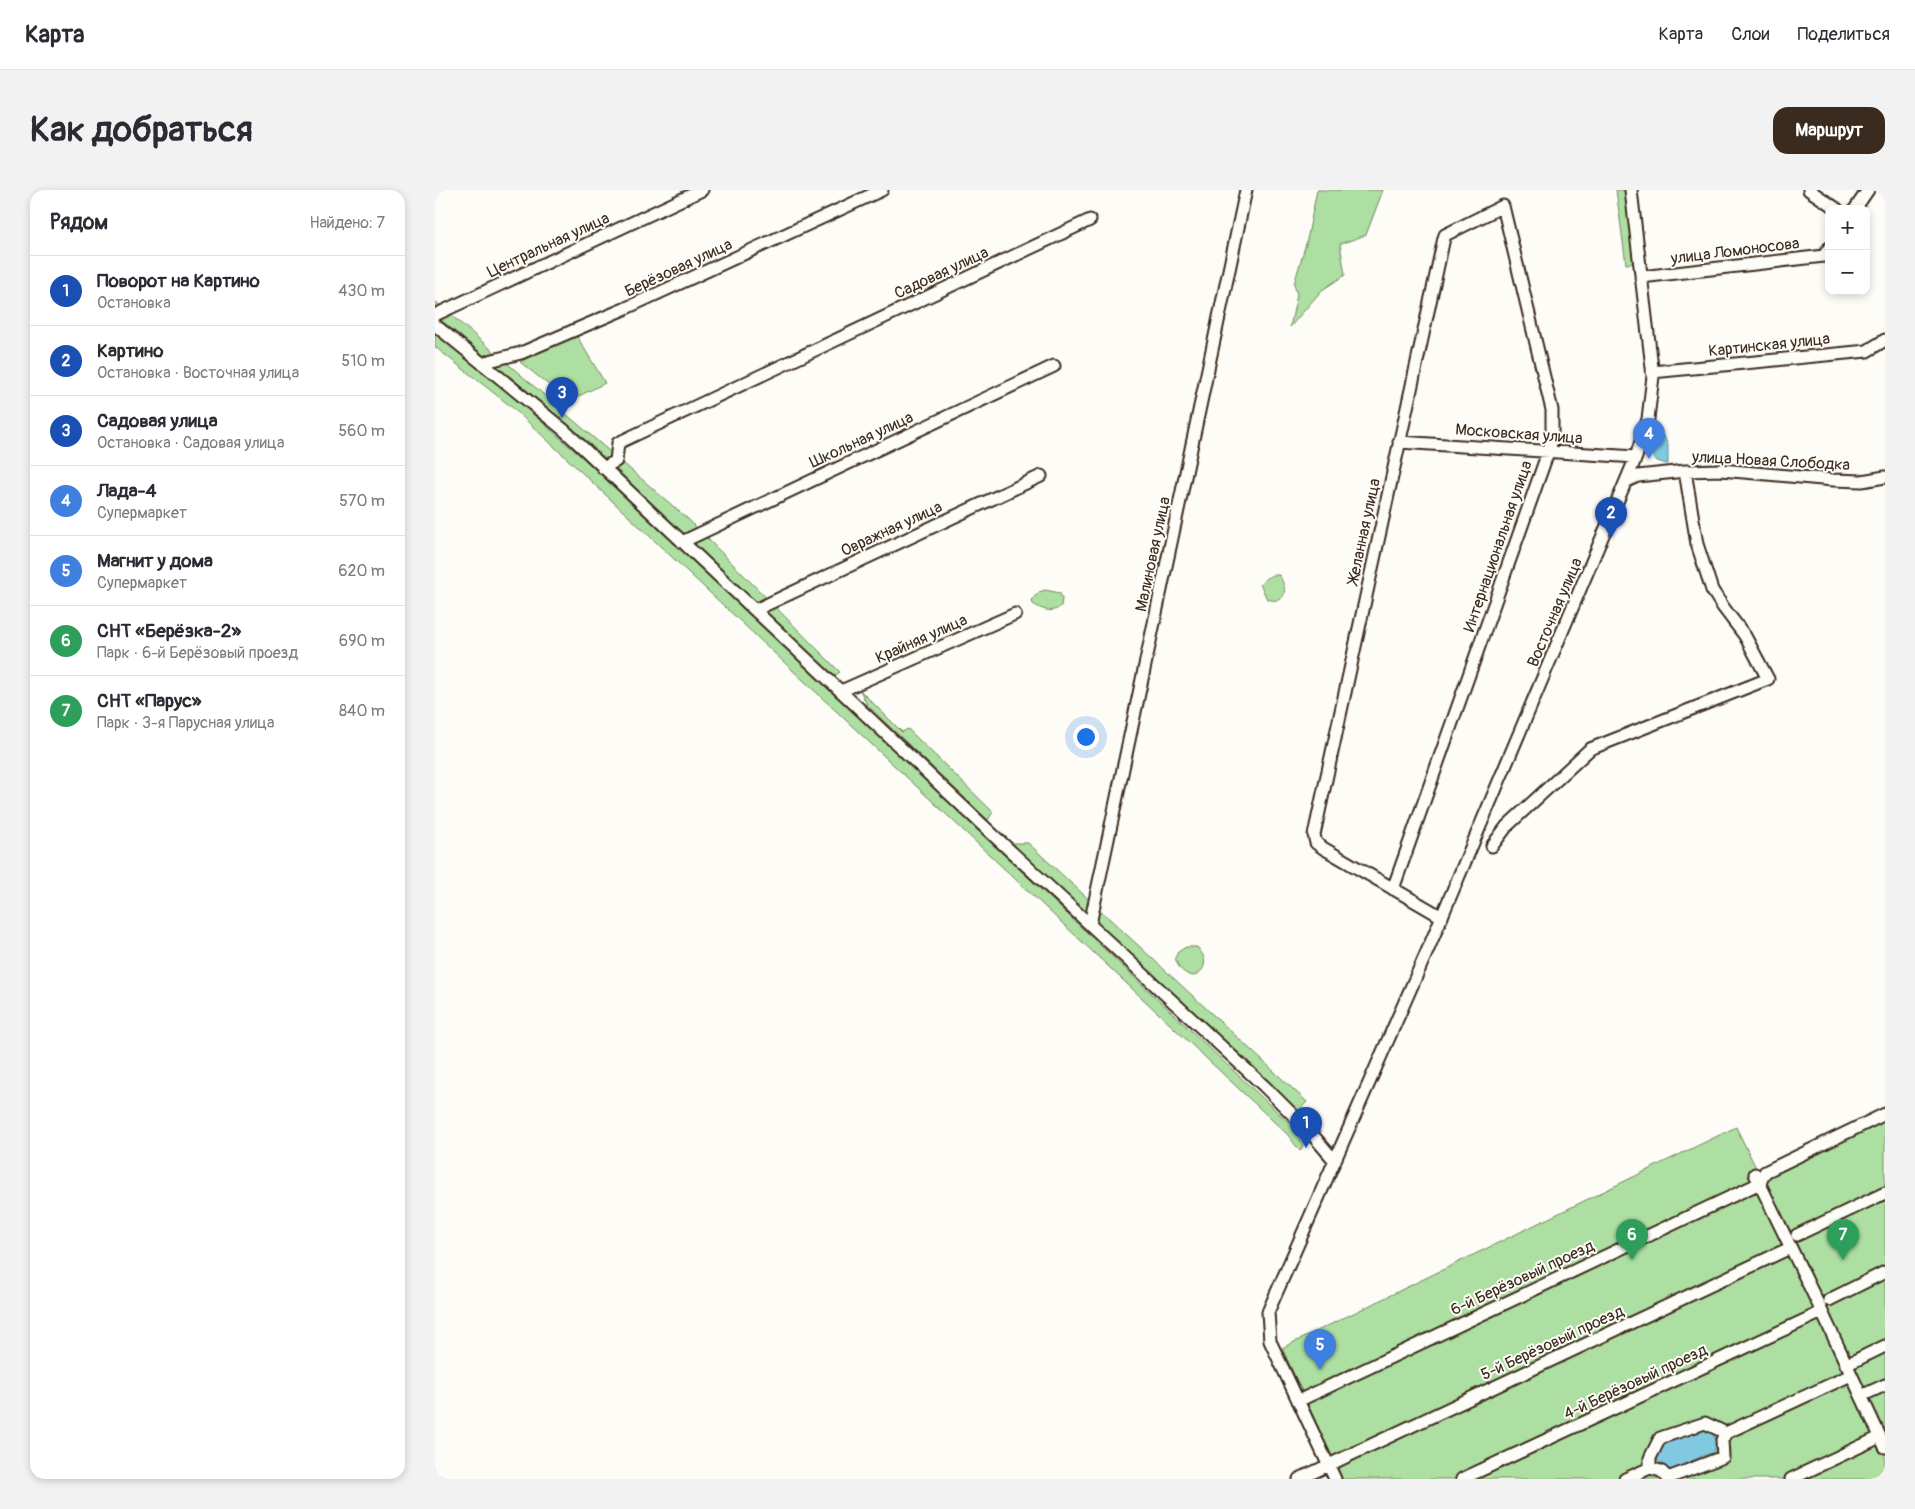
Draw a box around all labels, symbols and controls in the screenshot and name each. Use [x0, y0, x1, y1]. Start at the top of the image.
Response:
text: Карта [25, 20, 84, 49]
text: Карта [1659, 23, 1703, 46]
text: Слои [1731, 23, 1769, 46]
text: Поделиться [1797, 23, 1890, 46]
button: Маршрут [1773, 107, 1885, 154]
text: Как добраться [30, 108, 253, 152]
map controls [1825, 205, 1870, 295]
button: + [1825, 205, 1870, 250]
street label: Центральная улица [484, 208, 613, 282]
text: Рядом [50, 209, 108, 236]
text: Найдено: 7 [309, 213, 385, 233]
street label: улица Ломоносова [1669, 233, 1800, 269]
street label: Берёзовая улица [622, 234, 735, 302]
street label: Садовая улица [891, 242, 992, 303]
button: − [1825, 250, 1870, 295]
text: Поворот на Картино [97, 269, 260, 293]
text: 1 [63, 281, 69, 301]
text: 430 m [338, 281, 385, 301]
text: Остановка [97, 293, 171, 313]
street label: Картинская улица [1707, 329, 1831, 361]
text: Картино [97, 339, 163, 363]
text: 2 [62, 351, 70, 371]
text: 510 m [341, 351, 385, 371]
text: Остановка · Восточная улица [97, 363, 299, 383]
pin: 3 [546, 377, 578, 418]
street label: Школьная улица [806, 407, 916, 473]
text: Садовая улица [97, 409, 218, 433]
pin: 4 [1633, 418, 1665, 459]
street label: Московская улица [1455, 420, 1583, 448]
text: 3 [62, 421, 70, 441]
text: 560 m [338, 421, 385, 441]
text: Остановка · Садовая улица [97, 433, 284, 453]
street label: улица Новая Слободка [1690, 447, 1851, 475]
street label: Интернациональная улица [1459, 458, 1537, 635]
street label: Желанная улица [1342, 477, 1385, 589]
text: Лада-4 [97, 479, 157, 503]
text: 4 [61, 491, 71, 511]
text: 570 m [339, 491, 385, 511]
street label: Малиновая улица [1131, 495, 1175, 614]
street label: Овражная улица [838, 497, 945, 561]
pin: 2 [1595, 497, 1627, 538]
text: Супермаркет [97, 503, 187, 523]
text: Магнит у дома [97, 549, 213, 573]
street label: Восточная улица [1523, 555, 1587, 670]
text: 5 [62, 561, 70, 581]
text: 620 m [338, 561, 385, 581]
text: Супермаркет [97, 573, 187, 593]
street label: Крайняя улица [872, 610, 970, 668]
text: СНТ «Берёзка-2» [97, 619, 241, 643]
text: 6 [61, 631, 71, 651]
text: 690 m [339, 631, 385, 651]
text: Парк · 6-й Берёзовый проезд [97, 643, 298, 663]
text: СНТ «Парус» [97, 689, 201, 713]
text: 7 [62, 701, 70, 721]
text: 840 m [339, 701, 385, 721]
text: Парк · 3-я Парусная улица [97, 713, 275, 733]
your location [1073, 724, 1099, 750]
pin: 1 [1290, 1107, 1322, 1148]
pin: 6 [1616, 1219, 1648, 1260]
pin: 7 [1827, 1219, 1859, 1260]
street label: 6-й Берёзовый проезд [1447, 1236, 1598, 1320]
street label: 5-й Берёзовый проезд [1478, 1301, 1627, 1385]
pin: 5 [1304, 1329, 1336, 1370]
street label: 4-й Берёзовый проезд [1560, 1340, 1711, 1424]

